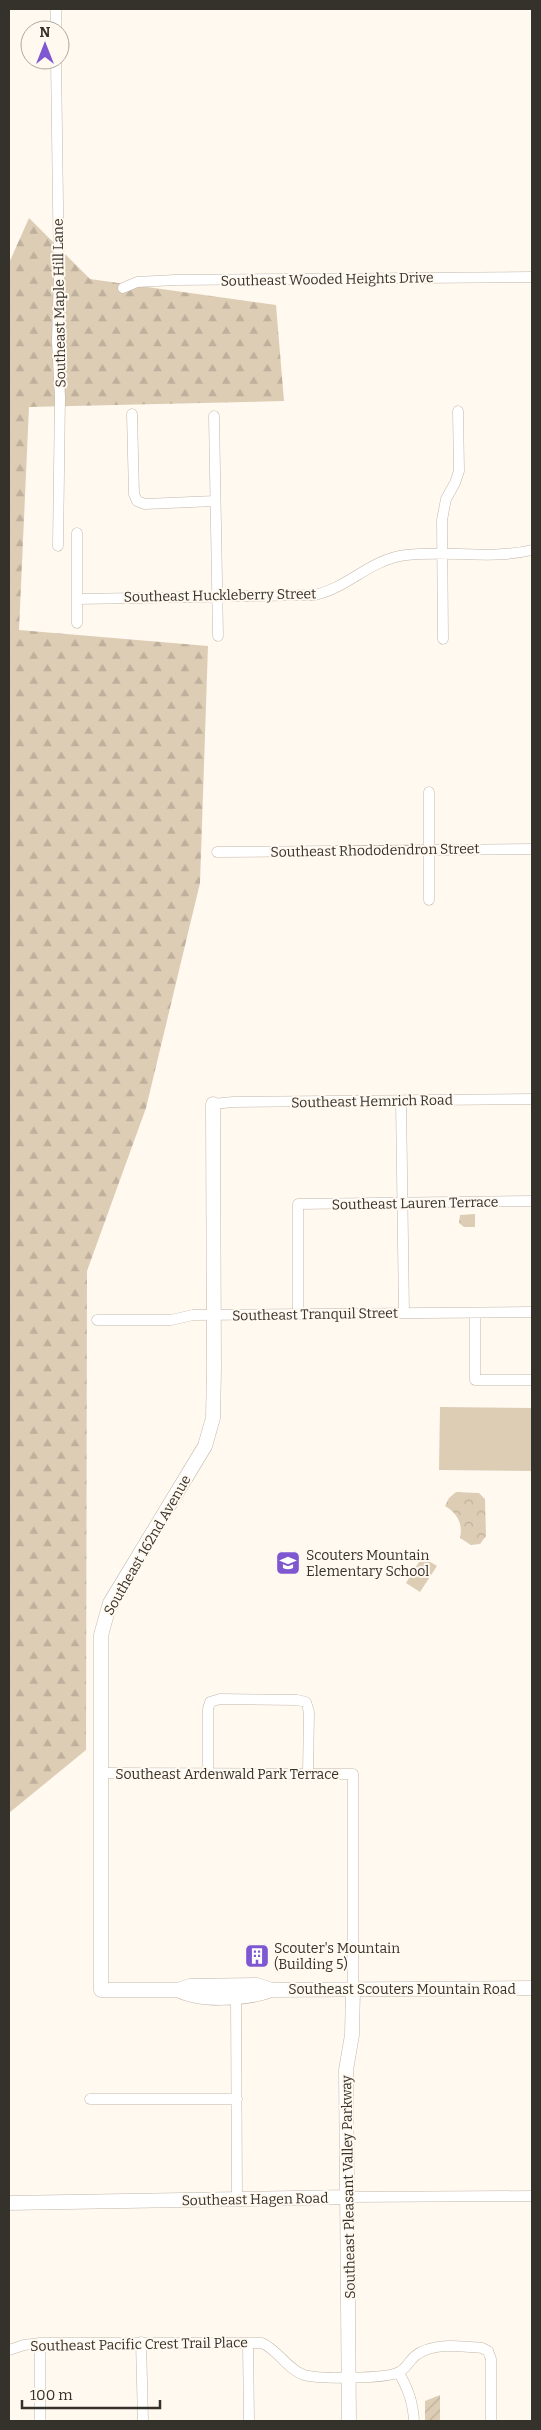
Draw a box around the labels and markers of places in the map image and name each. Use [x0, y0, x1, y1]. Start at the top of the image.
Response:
place label: Scouters Mountain Elementary School [306, 1547, 429, 1580]
school or university icon: Scouters Mountain Elementary School [275, 1550, 301, 1576]
place label: Scouter's Mountain (Building 5) [274, 1940, 400, 1973]
building icon: Scouter's Mountain (Building 5) [244, 1943, 270, 1969]

